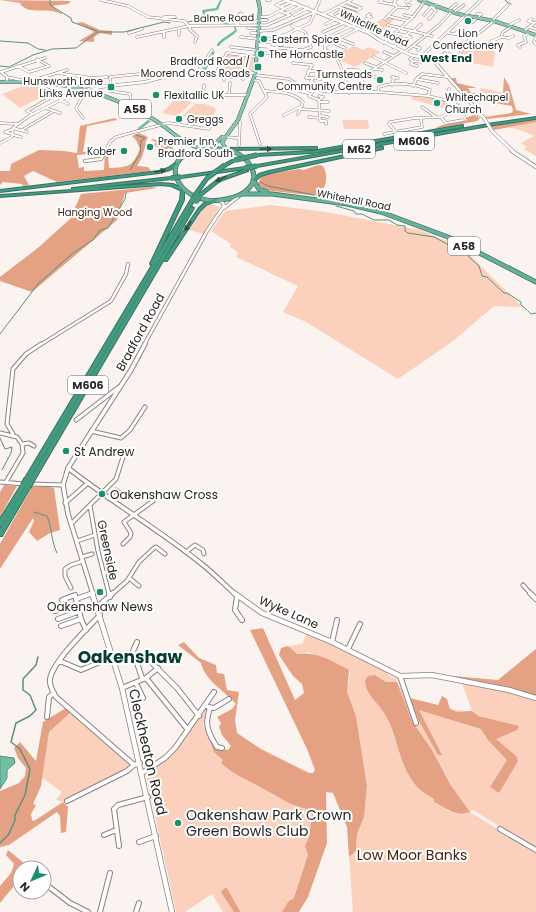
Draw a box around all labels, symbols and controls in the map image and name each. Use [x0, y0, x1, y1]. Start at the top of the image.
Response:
street label: Whitcliffe Road [337, 5, 411, 51]
street label: Balme Road [194, 10, 254, 26]
marker: Lion Confectionery [463, 16, 473, 26]
place label: Lion Confectionery [433, 26, 504, 53]
place label: Eastern Spice [272, 32, 339, 47]
marker: Eastern Spice [259, 34, 269, 44]
place label: The Horncastle [269, 47, 343, 62]
marker: The Horncastle [256, 49, 266, 59]
district label: West End [420, 50, 472, 66]
place label: Bradford Road / Moorend Cross Roads [141, 54, 250, 81]
marker: Bradford Road / Moorend Cross Roads [253, 62, 263, 72]
place label: Turnsteads Community Centre [276, 67, 372, 94]
place label: Hunsworth Lane Links Avenue [23, 74, 103, 101]
marker: Turnsteads Community Centre [375, 75, 385, 85]
marker: Hunsworth Lane Links Avenue [106, 82, 116, 92]
place label: Flexitallic UK [164, 88, 224, 103]
marker: Flexitallic UK [151, 90, 161, 100]
place label: Whitechapel Church [445, 90, 508, 117]
marker: Whitechapel Church [432, 98, 442, 108]
road number: A58 [119, 100, 151, 118]
place label: Greggs [187, 112, 223, 127]
marker: Greggs [174, 114, 184, 124]
road number: M606 [394, 132, 434, 150]
place label: Premier Inn, Bradford South [158, 134, 233, 161]
road number: M62 [343, 140, 375, 158]
marker: Premier Inn, Bradford South [145, 142, 155, 152]
place label: Kober [87, 144, 116, 159]
marker: Kober [119, 146, 129, 156]
one-way arrow [260, 146, 273, 152]
one-way arrow [153, 168, 166, 174]
one-way arrow [215, 176, 227, 182]
street label: Whitehall Road [316, 185, 392, 215]
park label: Hanging Wood [58, 205, 132, 220]
one-way arrow [184, 221, 192, 231]
road number: A58 [448, 237, 480, 255]
street label: Bradford Road [112, 290, 168, 374]
road number: M606 [68, 376, 108, 394]
place label: St Andrew [74, 443, 134, 460]
marker: St Andrew [61, 446, 71, 456]
place label: Oakenshaw Cross [110, 486, 218, 503]
marker: Oakenshaw Cross [97, 489, 107, 499]
street label: Greenside [93, 518, 123, 582]
marker: Oakenshaw News [95, 587, 105, 597]
street label: Wyke Lane [256, 591, 322, 633]
place label: Oakenshaw News [47, 598, 153, 615]
district label: Oakenshaw [78, 645, 183, 669]
street label: Cleckheaton Road [124, 687, 172, 817]
place label: Oakenshaw Park Crown Green Bowls Club [186, 805, 351, 841]
marker: Oakenshaw Park Crown Green Bowls Club [173, 818, 183, 828]
park label: Low Moor Banks [357, 845, 467, 865]
north arrow [12, 860, 52, 900]
text: N [16, 878, 33, 895]

